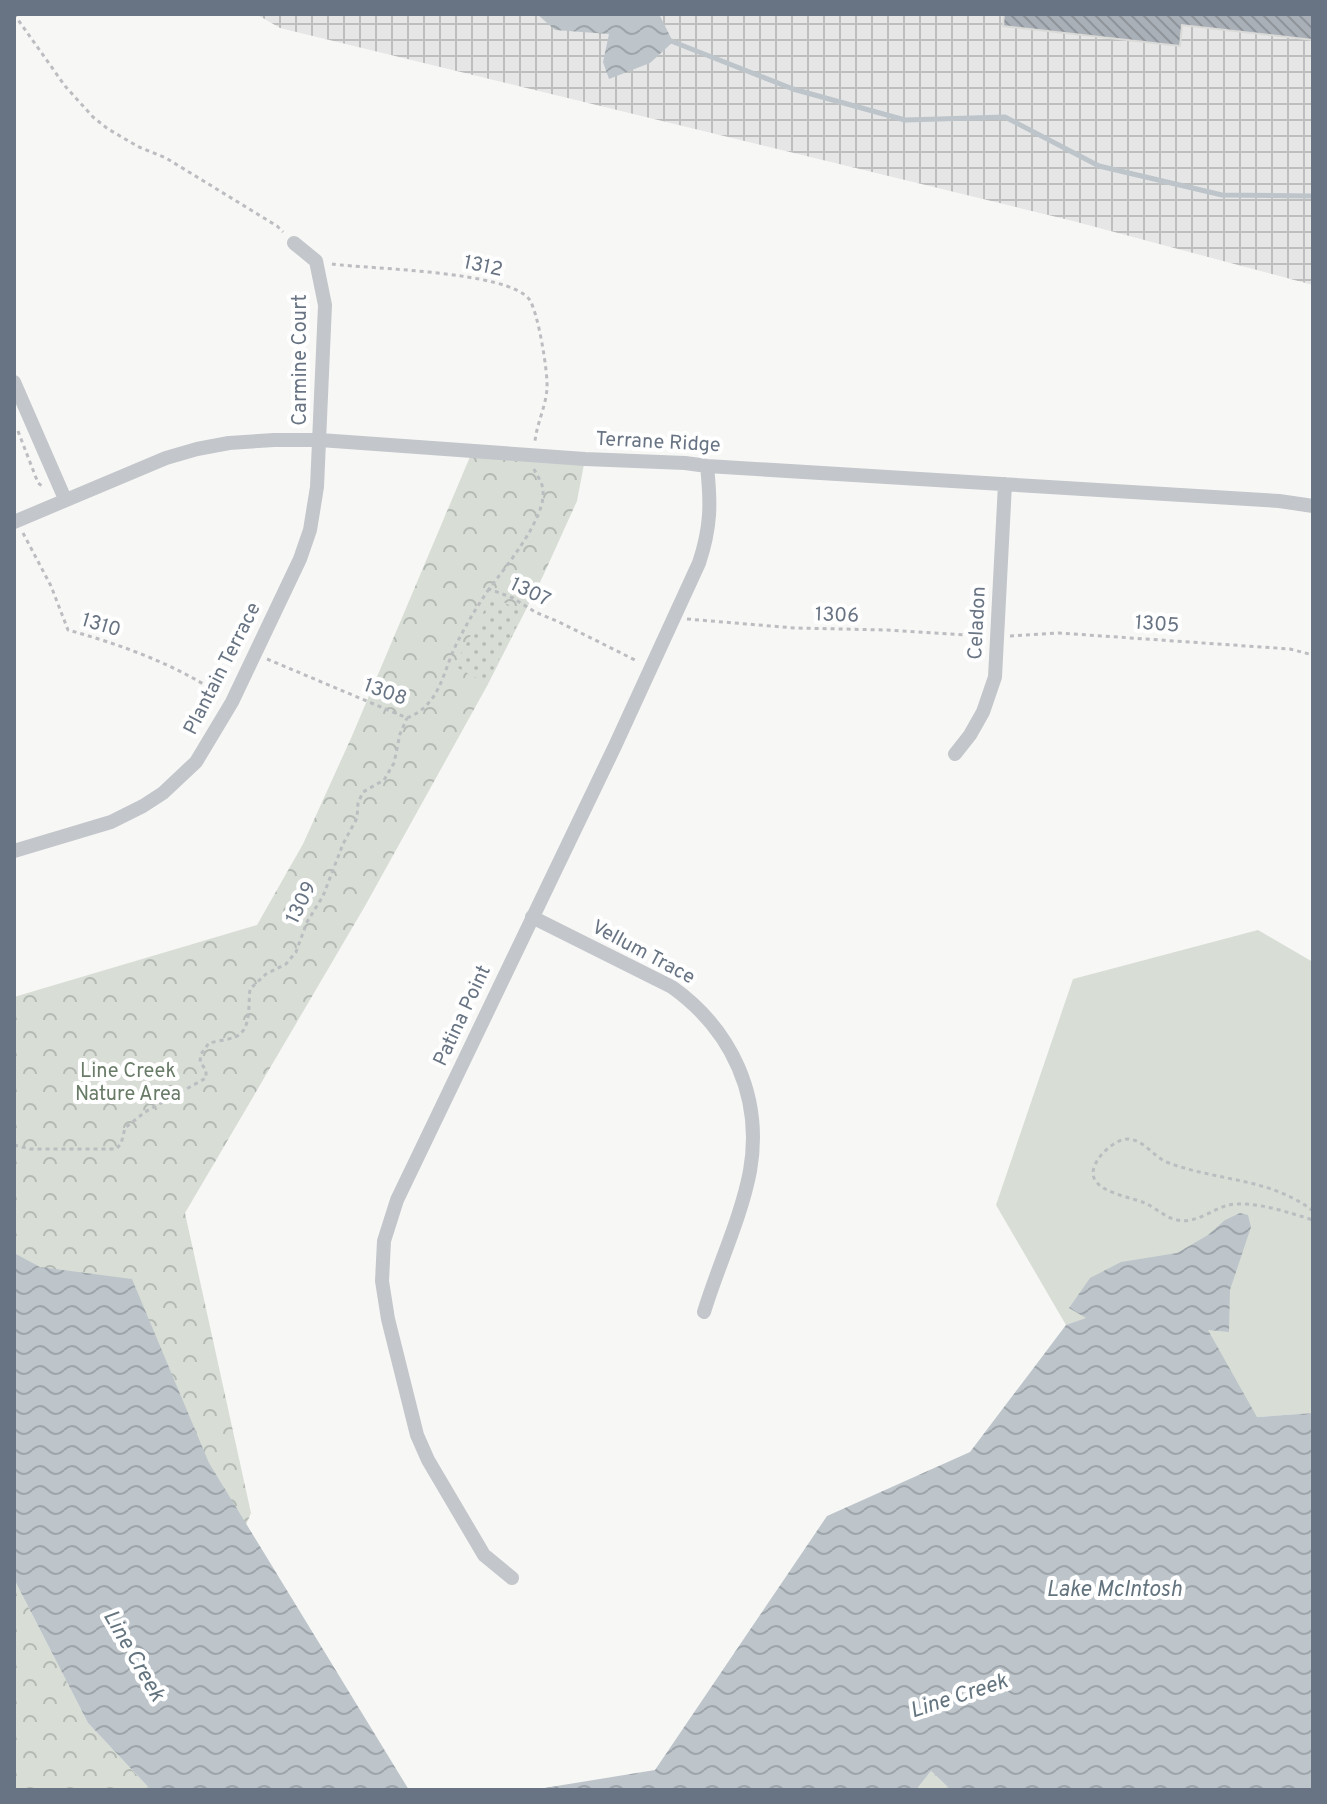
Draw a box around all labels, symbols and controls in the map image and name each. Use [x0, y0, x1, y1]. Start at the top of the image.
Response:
street label: 1312 [461, 250, 505, 284]
street label: Carmine Court [288, 294, 314, 426]
street label: Terrane Ridge [595, 427, 721, 459]
street label: 1307 [505, 572, 555, 614]
street label: Celadon [963, 586, 993, 660]
street label: Plantain Terrace [178, 598, 268, 740]
street label: 1306 [815, 602, 859, 630]
street label: 1310 [78, 608, 124, 644]
street label: 1305 [1134, 610, 1180, 640]
street label: 1308 [360, 673, 410, 713]
street label: 1309 [281, 877, 323, 929]
street label: Vellum Trace [587, 915, 699, 991]
street label: Patina Point [428, 961, 498, 1071]
park label: Line Creek Nature Area [75, 1059, 181, 1108]
water label: Lake McIntosh [1046, 1577, 1182, 1604]
water label: Line Creek [96, 1606, 170, 1707]
water label: Line Creek [907, 1668, 1012, 1725]

